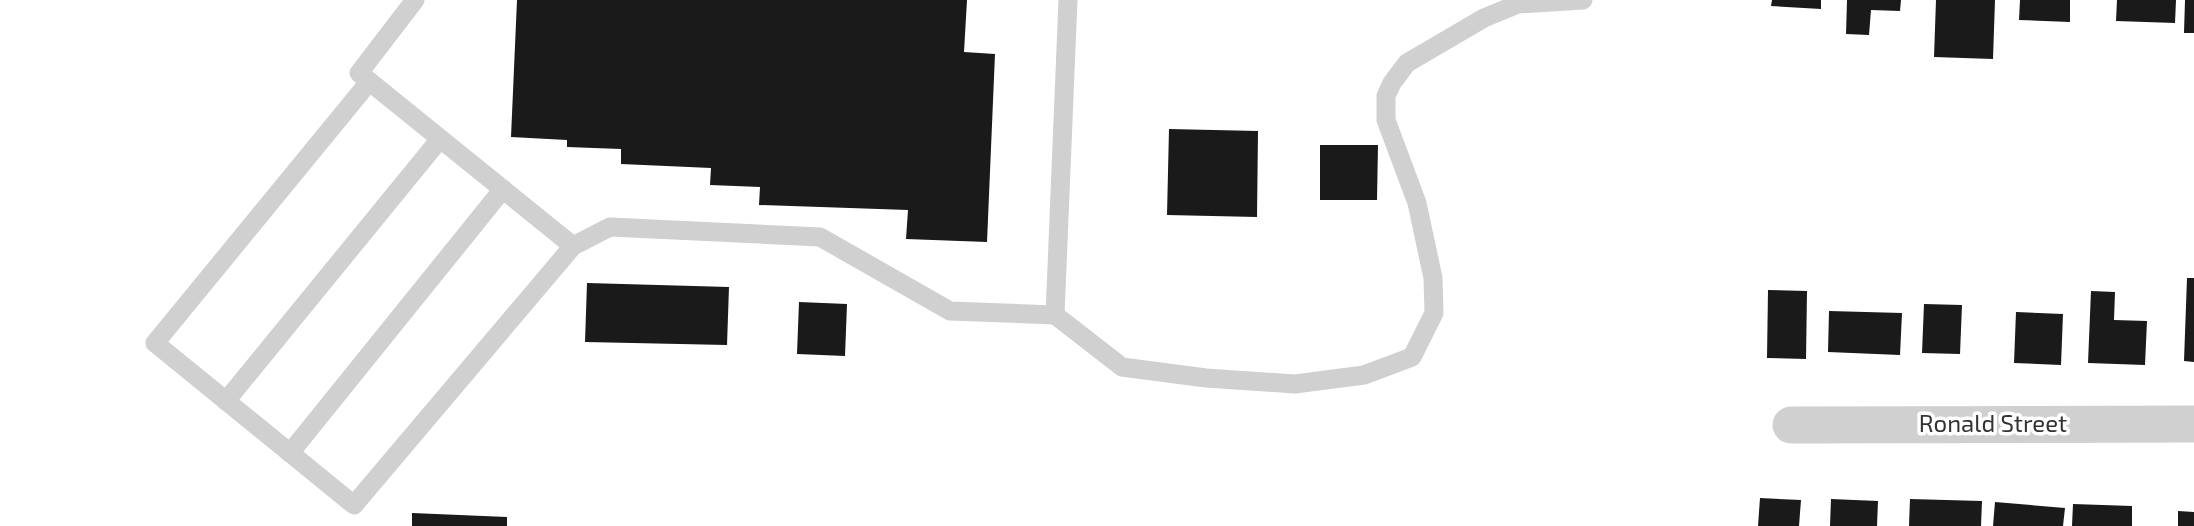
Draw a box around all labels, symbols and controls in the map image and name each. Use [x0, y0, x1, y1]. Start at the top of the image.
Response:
street label: Ronald Street [1919, 408, 2067, 437]

